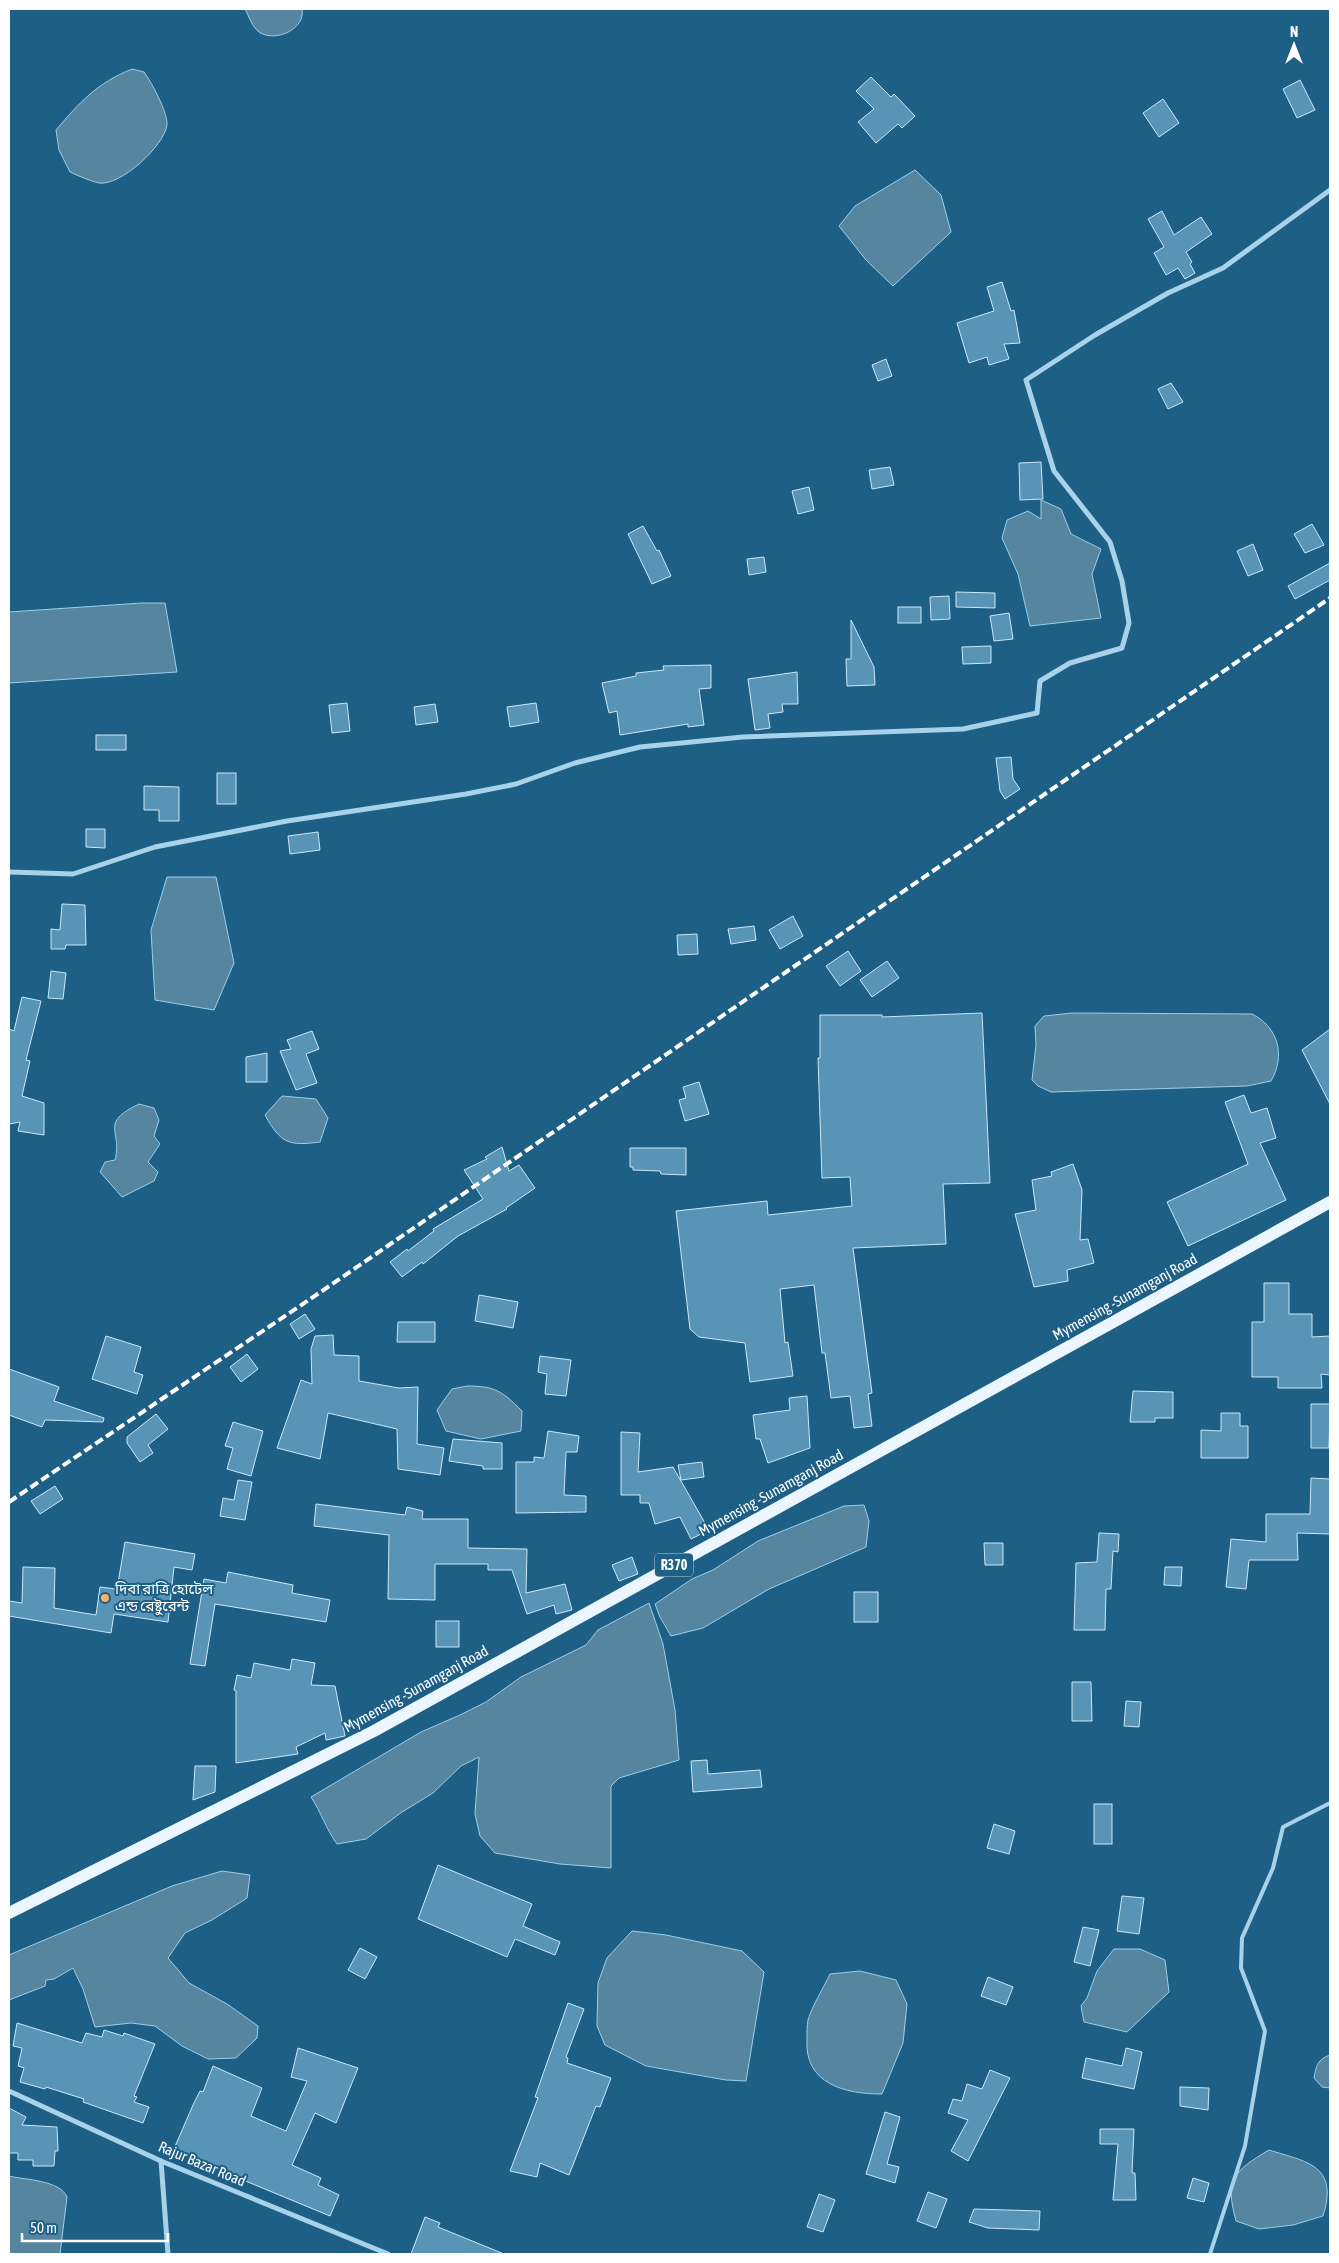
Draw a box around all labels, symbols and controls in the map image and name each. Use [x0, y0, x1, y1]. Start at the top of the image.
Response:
north arrow [1269, 20, 1319, 70]
text: N [1290, 24, 1298, 40]
street label: Mymensing -Sunamganj Road [1050, 1250, 1200, 1343]
street label: Mymensing -Sunamganj Road [696, 1446, 846, 1539]
road number: R370 [655, 1554, 693, 1576]
place label: দিবা রাত্রি হোটেল এন্ড রেষ্টুরেন্ট [114, 1580, 214, 1616]
marker: দিবা রাত্রি হোটেল এন্ড রেষ্টুরেন্ট [99, 1592, 111, 1604]
street label: Mymensing -Sunamganj Road [341, 1642, 491, 1735]
street label: Rajur Bazar Road [156, 2138, 248, 2190]
scale bar [22, 2210, 169, 2242]
text: 50 m [30, 2219, 57, 2236]

